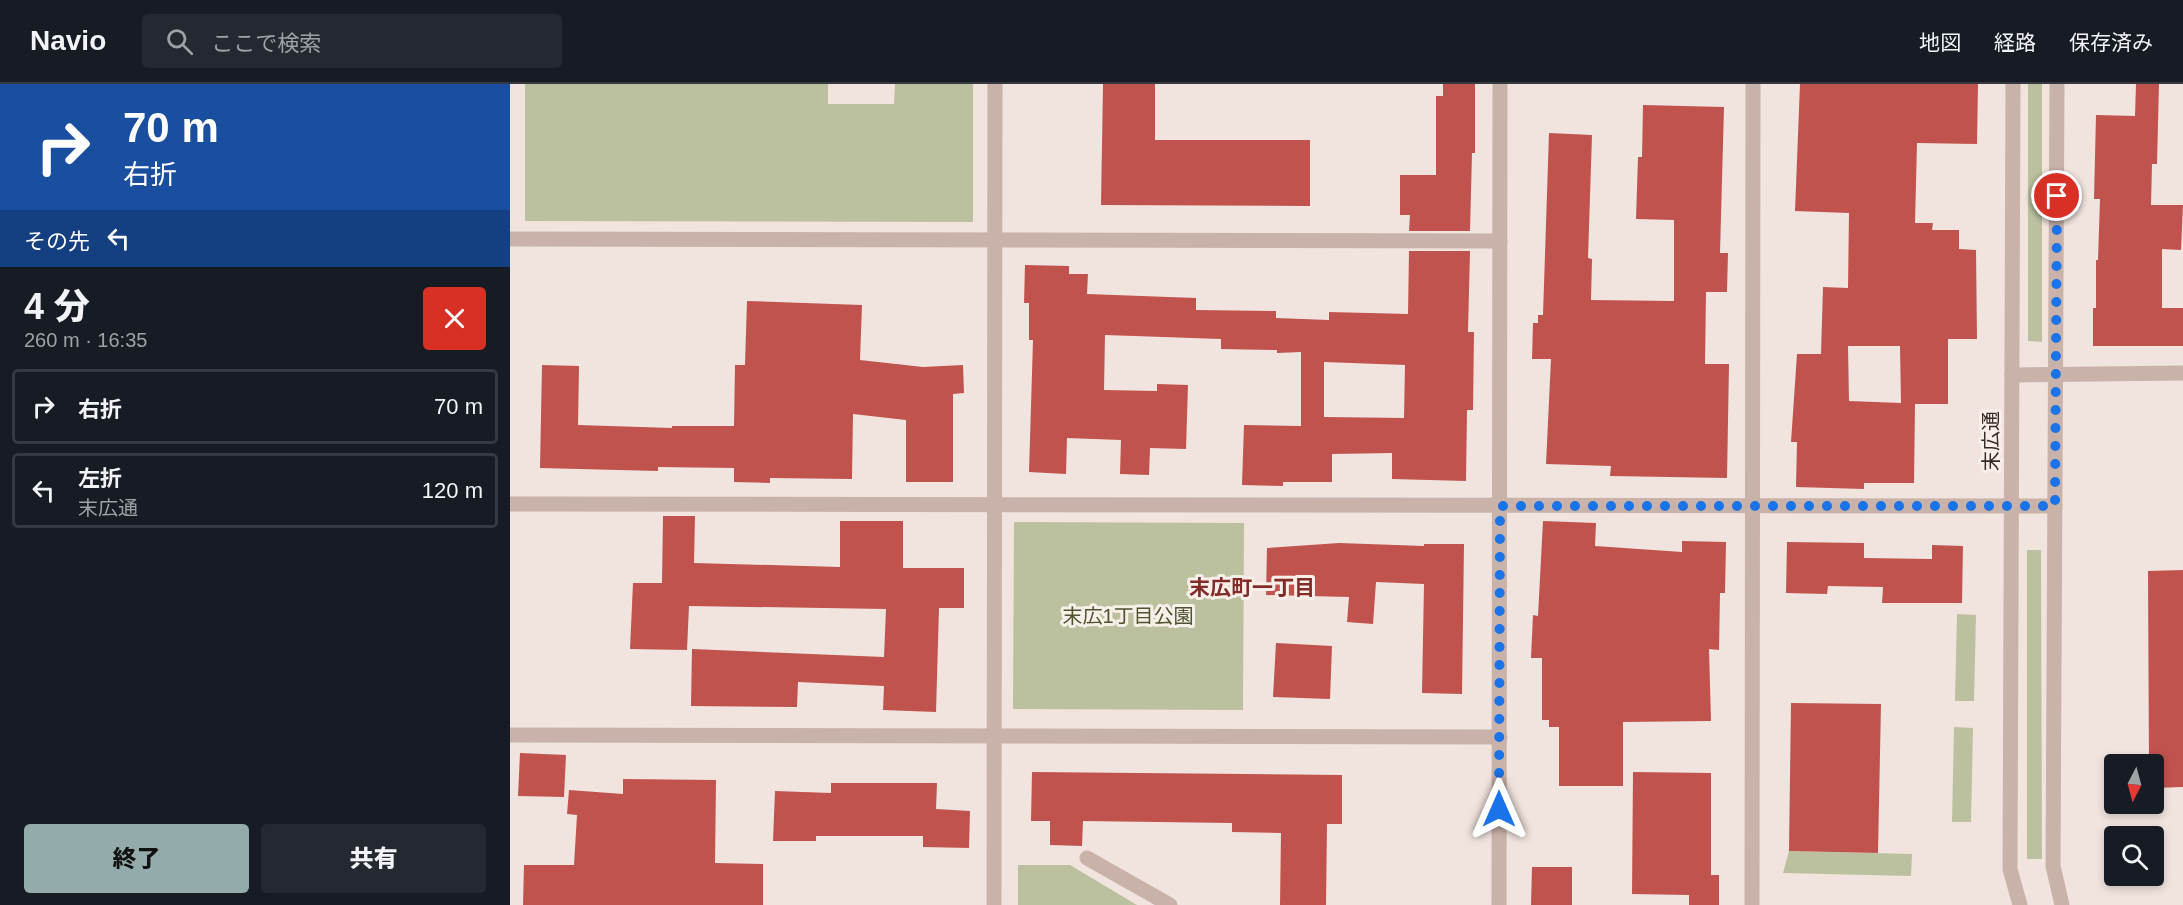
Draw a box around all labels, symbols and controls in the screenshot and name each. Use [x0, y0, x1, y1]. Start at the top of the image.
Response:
search box [142, 14, 562, 68]
text: Navio [30, 25, 106, 56]
icon: search [163, 25, 196, 58]
text: ここで検索 [211, 31, 321, 56]
text: 地図 [1919, 31, 1961, 54]
text: 経路 [1994, 31, 2036, 54]
text: 保存済み [2069, 31, 2153, 54]
text: 70 m [123, 104, 219, 151]
icon: right [24, 108, 102, 186]
text: 右折 [123, 160, 177, 190]
pin [2031, 170, 2082, 221]
icon: arrive [2040, 179, 2073, 212]
icon: left [102, 222, 135, 255]
text: その先 [24, 229, 90, 254]
text: 4 分 [24, 286, 90, 327]
button: close [423, 287, 486, 350]
text: 260 m · 16:35 [24, 329, 147, 351]
icon: right [27, 390, 60, 423]
text: 70 m [434, 394, 483, 419]
text: 右折 [78, 397, 122, 422]
street label: 末広通 [1980, 411, 2002, 471]
text: 左折 [78, 466, 122, 491]
icon: left [27, 474, 60, 507]
text: 120 m [422, 478, 483, 503]
text: 末広通 [78, 497, 138, 519]
district label: 末広町一丁目 [1189, 576, 1315, 599]
park label: 末広1丁目公園 [1062, 605, 1194, 627]
north arrow [2104, 754, 2164, 814]
map controls [2104, 754, 2164, 886]
position arrow [1467, 777, 1531, 841]
button: 終了 [24, 824, 249, 893]
button: 共有 [261, 824, 486, 893]
button: search [2104, 826, 2164, 886]

